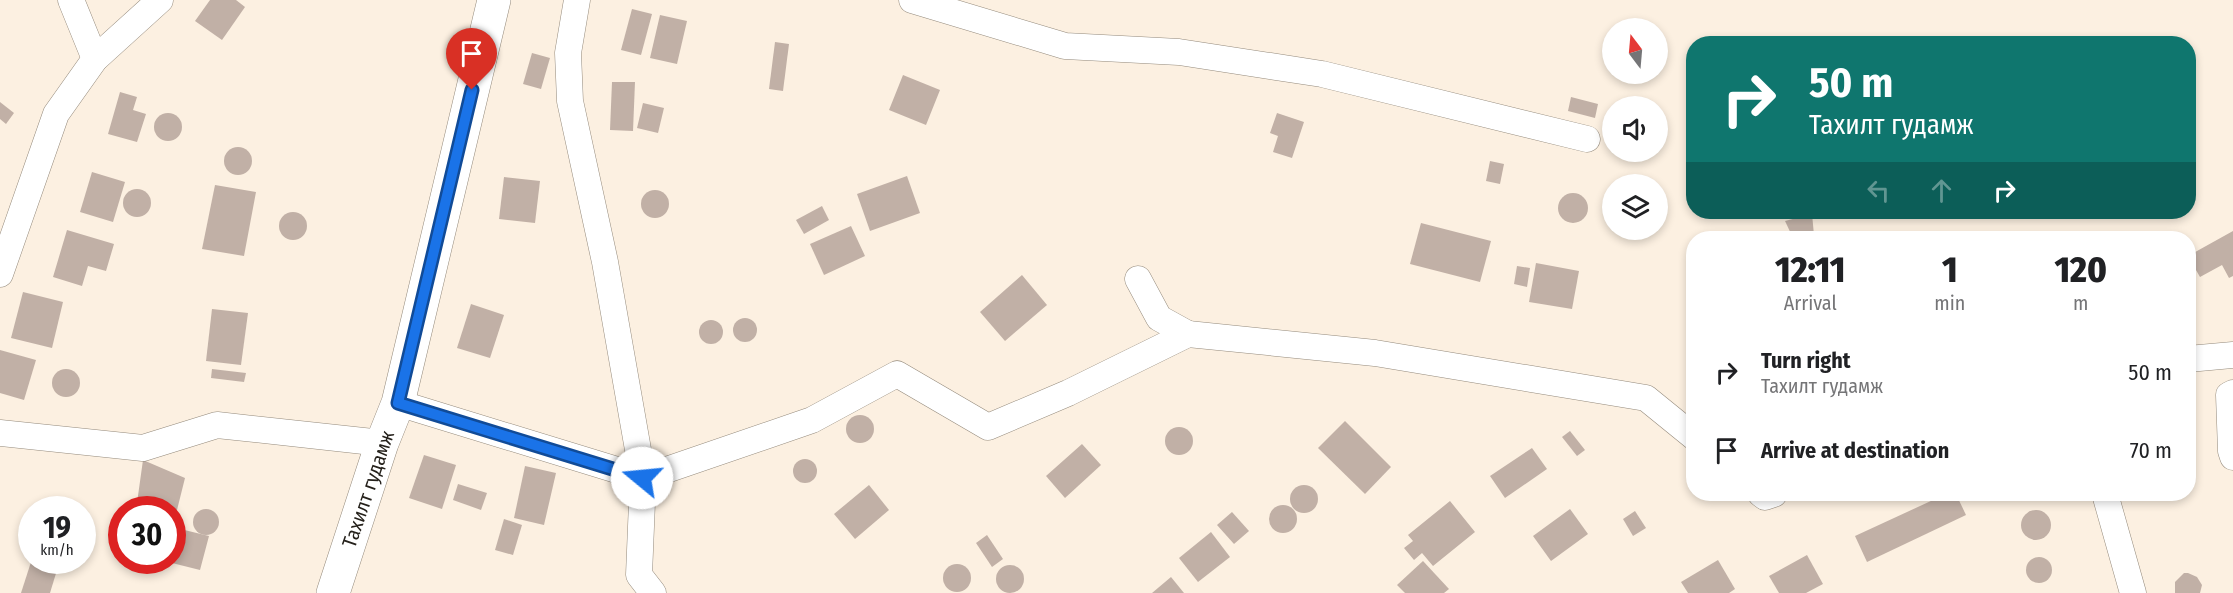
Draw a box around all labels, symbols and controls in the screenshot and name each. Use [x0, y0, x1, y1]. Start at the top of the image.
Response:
north arrow [1602, 18, 1668, 84]
map controls [1602, 18, 1668, 240]
pin [446, 28, 497, 90]
icon: arrive [455, 37, 488, 70]
text: 50 m [1809, 58, 1893, 108]
icon: right [1710, 60, 1788, 138]
button: sound [1602, 96, 1668, 162]
text: Тахилт гудамж [1809, 109, 1974, 141]
button: layers [1602, 174, 1668, 240]
icon: left [1862, 174, 1895, 207]
icon: ahead [1925, 174, 1958, 207]
icon: right [1988, 174, 2021, 207]
text: 12:11 [1775, 248, 1845, 292]
text: 1 [1942, 248, 1958, 292]
text: 120 [2054, 248, 2107, 292]
text: Arrival [1784, 291, 1837, 315]
text: min [1934, 291, 1965, 315]
text: m [2073, 291, 2088, 315]
text: Turn right [1761, 347, 1850, 374]
icon: right [1710, 356, 1743, 389]
text: 50 m [2128, 359, 2172, 386]
text: Тахилт гудамж [1761, 374, 1883, 398]
street label: Тахилт гудамж [337, 427, 399, 551]
icon: arrive [1710, 434, 1743, 467]
text: Arrive at destination [1761, 437, 1949, 464]
text: 70 m [2130, 437, 2172, 464]
position arrow [610, 446, 674, 510]
speed limit sign: 30 [108, 496, 186, 574]
text: 19 [43, 510, 71, 546]
text: km/h [40, 541, 74, 559]

